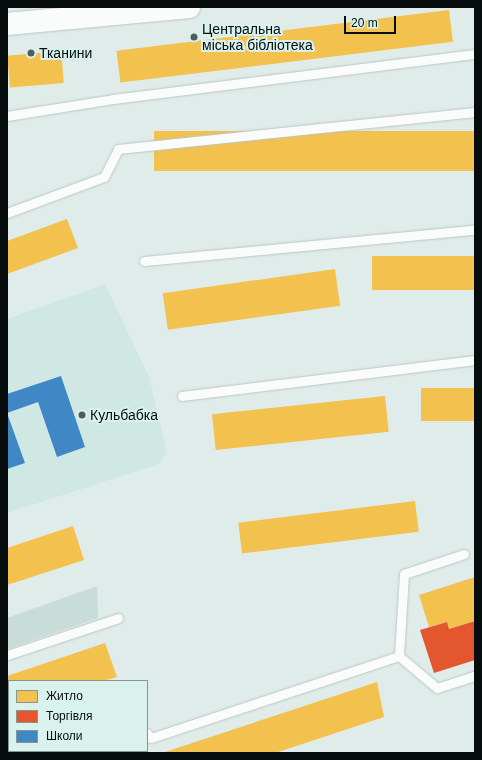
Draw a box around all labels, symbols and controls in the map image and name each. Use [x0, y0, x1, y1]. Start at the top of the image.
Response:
scale bar [346, 8, 398, 34]
text: 20 m [351, 16, 378, 30]
place label: Центральна міська бібліотека [202, 21, 313, 54]
marker: Центральна міська бібліотека [189, 32, 199, 42]
place label: Тканини [39, 45, 92, 61]
marker: Тканини [26, 48, 36, 58]
place label: Кульбабка [90, 407, 158, 423]
marker: Кульбабка [77, 410, 87, 420]
legend [8, 680, 148, 752]
text: Житло [46, 689, 83, 703]
text: Торгівля [46, 709, 92, 723]
text: Школи [46, 729, 83, 743]

